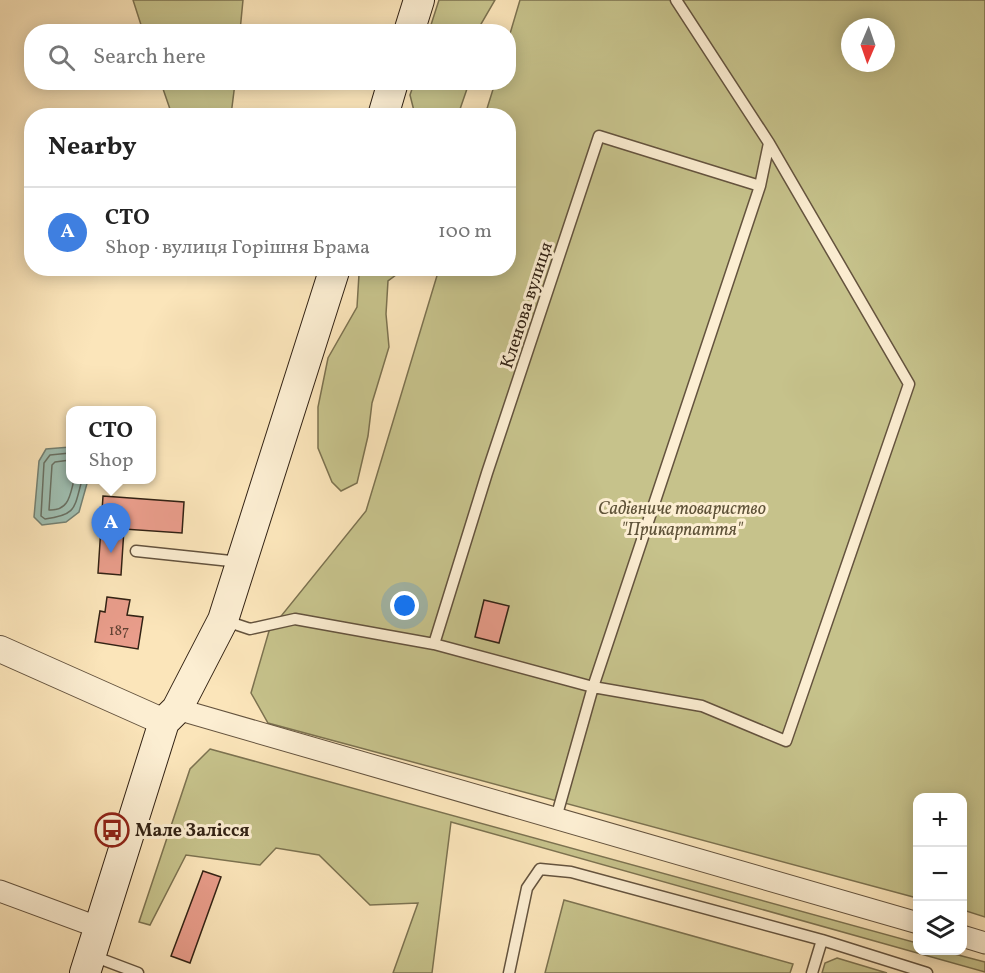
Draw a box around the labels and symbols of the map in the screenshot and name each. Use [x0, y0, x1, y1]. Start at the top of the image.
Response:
north arrow [841, 18, 895, 72]
street label: Кленова вулиця [495, 239, 560, 372]
park label: Садівниче товариство "Прикарпаття" [598, 497, 766, 543]
pin: A [92, 504, 130, 553]
your location [390, 591, 419, 620]
house number: 187 [109, 621, 129, 642]
bus stop icon: Мале Залісся [94, 812, 130, 848]
place label: Мале Залісся [135, 819, 250, 844]

